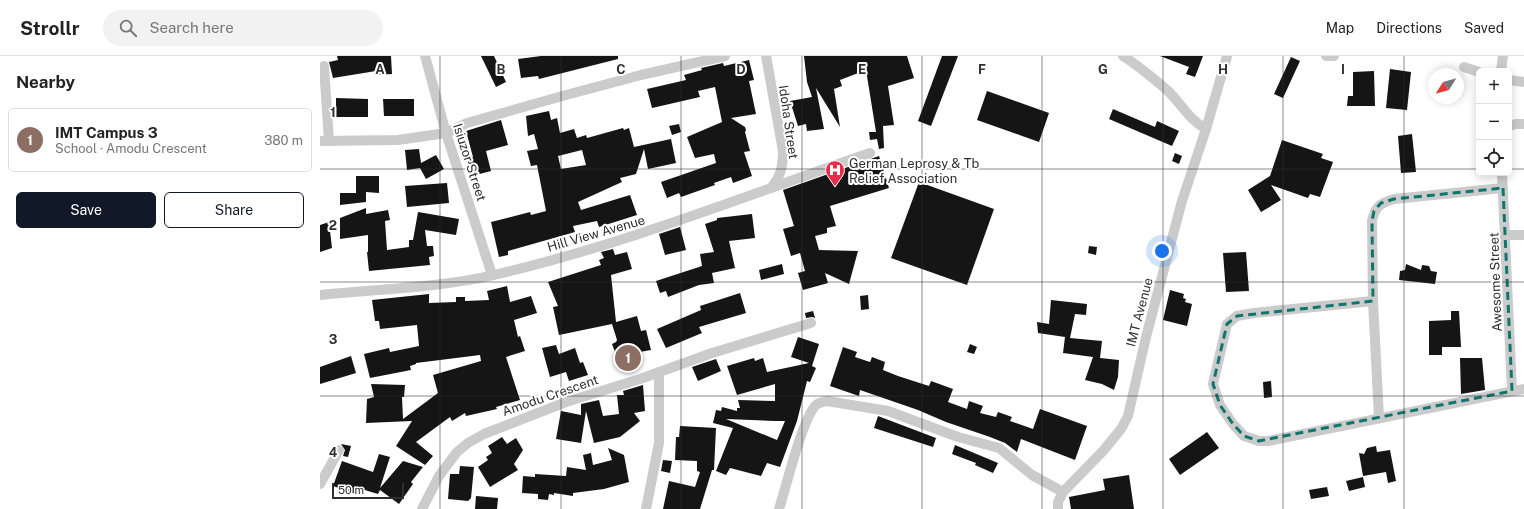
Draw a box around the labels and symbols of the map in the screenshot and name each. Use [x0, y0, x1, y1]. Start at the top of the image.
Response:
text: A [375, 62, 385, 77]
text: B [497, 62, 506, 77]
text: C [616, 62, 626, 77]
text: D [736, 62, 746, 77]
text: E [858, 62, 866, 77]
text: F [978, 62, 986, 77]
text: G [1098, 62, 1108, 77]
text: H [1218, 62, 1228, 77]
text: I [1341, 62, 1345, 77]
north arrow [1428, 68, 1464, 104]
street label: Idoha Street [776, 84, 801, 160]
text: 1 [330, 105, 336, 120]
street label: Isiuzor Street [450, 121, 489, 203]
place label: German Leprosy & Tb Relief Association [849, 156, 979, 186]
hospital icon: German Leprosy & Tb Relief Association [824, 159, 846, 187]
street label: Hill View Avenue [546, 212, 647, 255]
text: 2 [329, 218, 337, 233]
street label: Awesome Street [1486, 232, 1505, 332]
your location [1152, 241, 1172, 261]
street label: IMT Avenue [1123, 276, 1156, 348]
text: 3 [329, 332, 338, 347]
pin: 1 [615, 343, 641, 373]
street label: Amodu Crescent [500, 372, 600, 419]
text: 4 [329, 445, 338, 460]
scale bar [332, 481, 404, 500]

